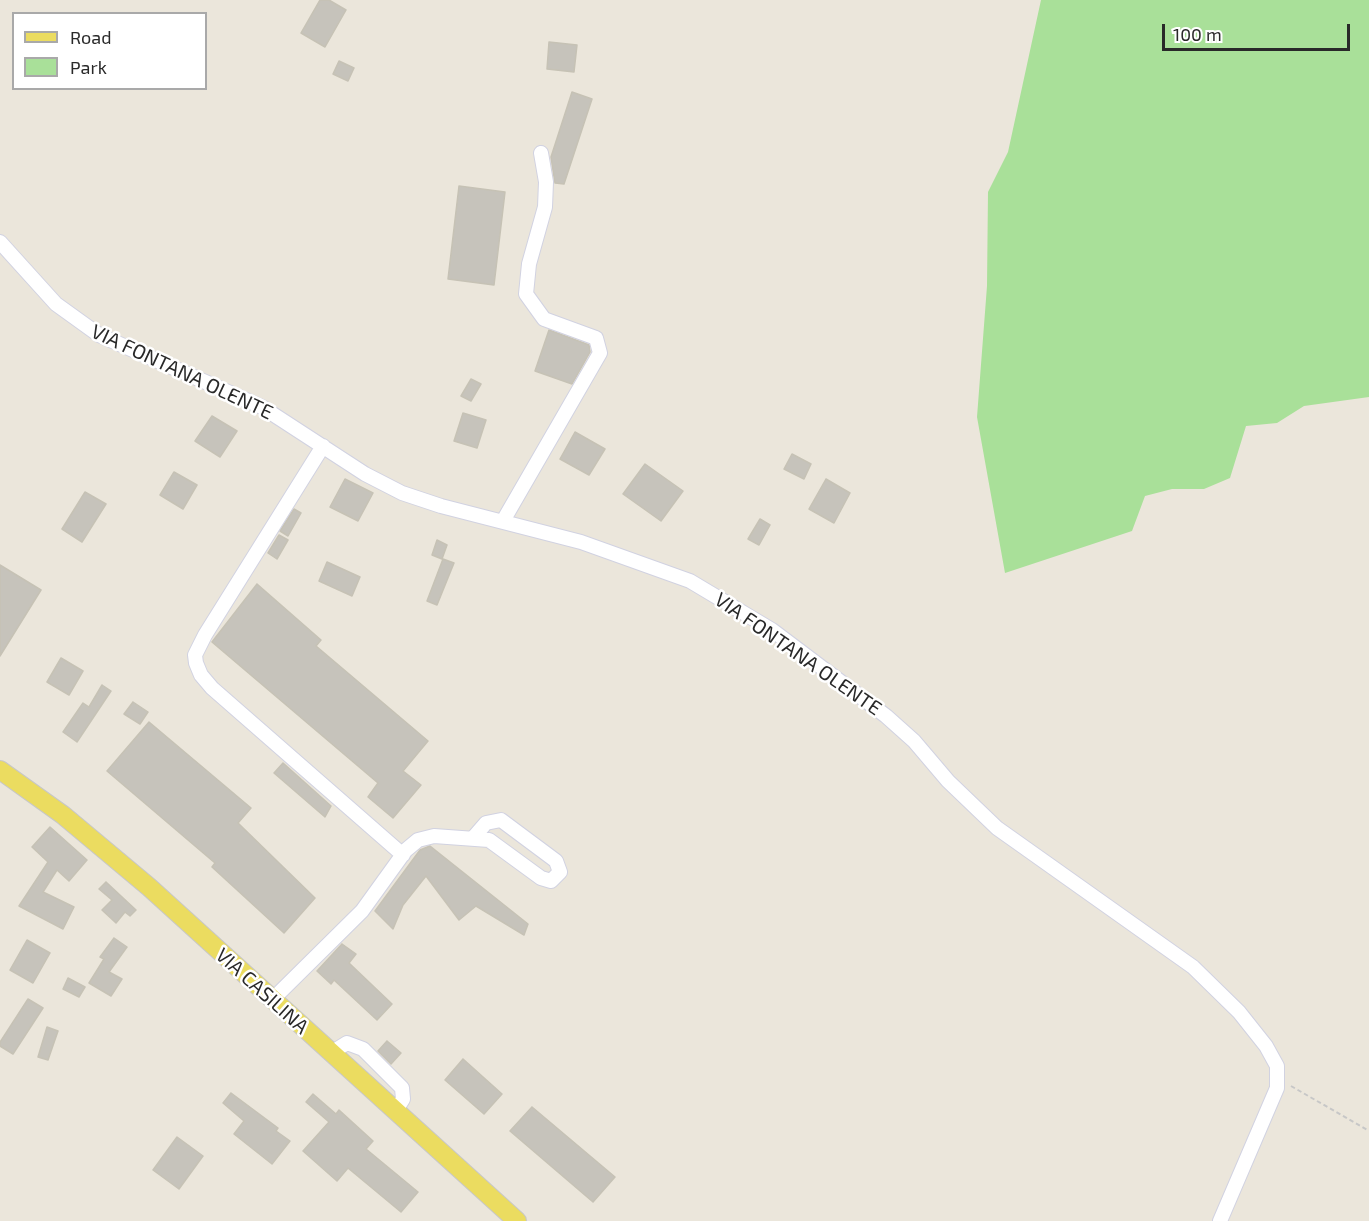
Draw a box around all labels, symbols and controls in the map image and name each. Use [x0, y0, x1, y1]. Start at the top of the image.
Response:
legend [12, 12, 207, 90]
scale bar [1165, 12, 1352, 50]
text: 100 m [1173, 23, 1222, 45]
text: Road [70, 26, 111, 48]
text: Park [70, 56, 107, 78]
street label: VIA FONTANA OLENTE [87, 319, 277, 425]
street label: VIA FONTANA OLENTE [710, 587, 886, 721]
street label: VIA CASILINA [211, 943, 313, 1039]

